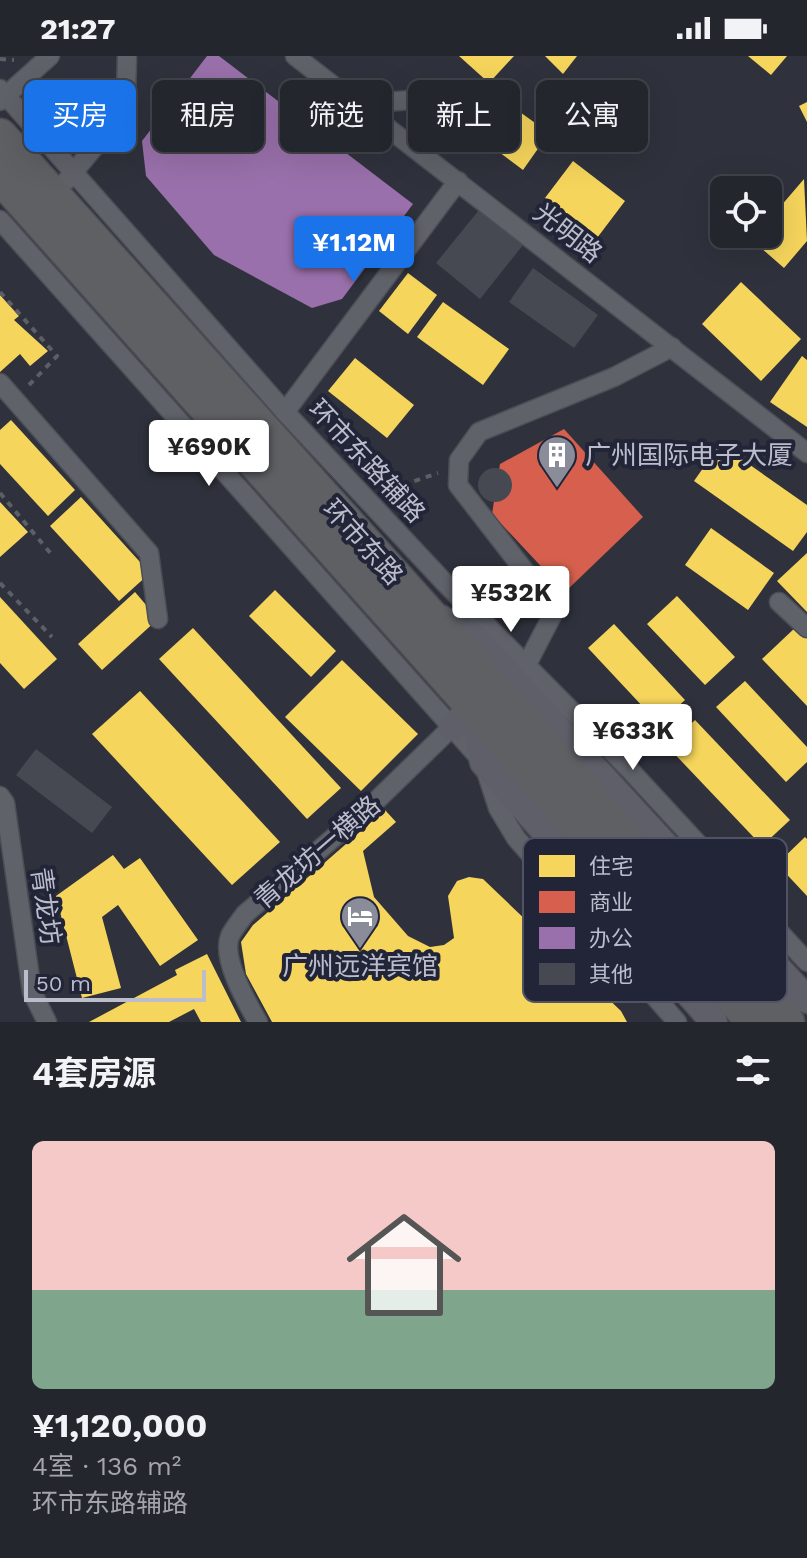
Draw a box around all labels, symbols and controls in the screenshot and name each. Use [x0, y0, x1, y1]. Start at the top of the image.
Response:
text: 21:27 [40, 11, 115, 46]
chip: 买房 [24, 80, 136, 152]
chip: 租房 [152, 80, 264, 152]
chip: 筛选 [280, 80, 392, 152]
chip: 新上 [408, 80, 520, 152]
chip: 公寓 [536, 80, 648, 152]
map controls [710, 176, 782, 248]
button: locate [710, 176, 782, 248]
street label: 光明路 [528, 197, 608, 269]
pin: ¥1.12M [289, 216, 419, 284]
text: ¥1.12M [312, 227, 396, 257]
street label: 环市东路辅路 [303, 394, 431, 528]
pin: ¥690K [153, 420, 265, 488]
text: ¥690K [167, 431, 251, 461]
building icon: 广州国际电子大厦 [536, 434, 578, 489]
place label: 广州国际电子大厦 [585, 440, 793, 470]
street label: 环市东路 [317, 493, 409, 591]
pin: ¥532K [455, 566, 567, 634]
text: ¥532K [470, 577, 552, 607]
pin: ¥633K [577, 704, 689, 772]
text: ¥633K [592, 715, 674, 745]
street label: 青龙坊一横路 [248, 790, 386, 914]
legend [523, 838, 787, 1002]
text: 住宅 [589, 854, 633, 879]
street label: 青龙坊 [26, 865, 66, 947]
text: 商业 [589, 890, 633, 915]
hotel icon: 广州远洋宾馆 [339, 895, 381, 950]
text: 办公 [589, 926, 633, 951]
place label: 广州远洋宾馆 [282, 951, 438, 981]
text: 其他 [589, 962, 633, 987]
scale bar [24, 966, 206, 1002]
text: 50 m [36, 971, 91, 996]
icon: filters [731, 1048, 775, 1092]
text: 4套房源 [32, 1053, 156, 1093]
icon: home [332, 1193, 476, 1337]
text: ¥1,120,000 [32, 1405, 207, 1445]
text: 4室 · 136 m² [32, 1451, 181, 1481]
text: 环市东路辅路 [32, 1488, 188, 1518]

